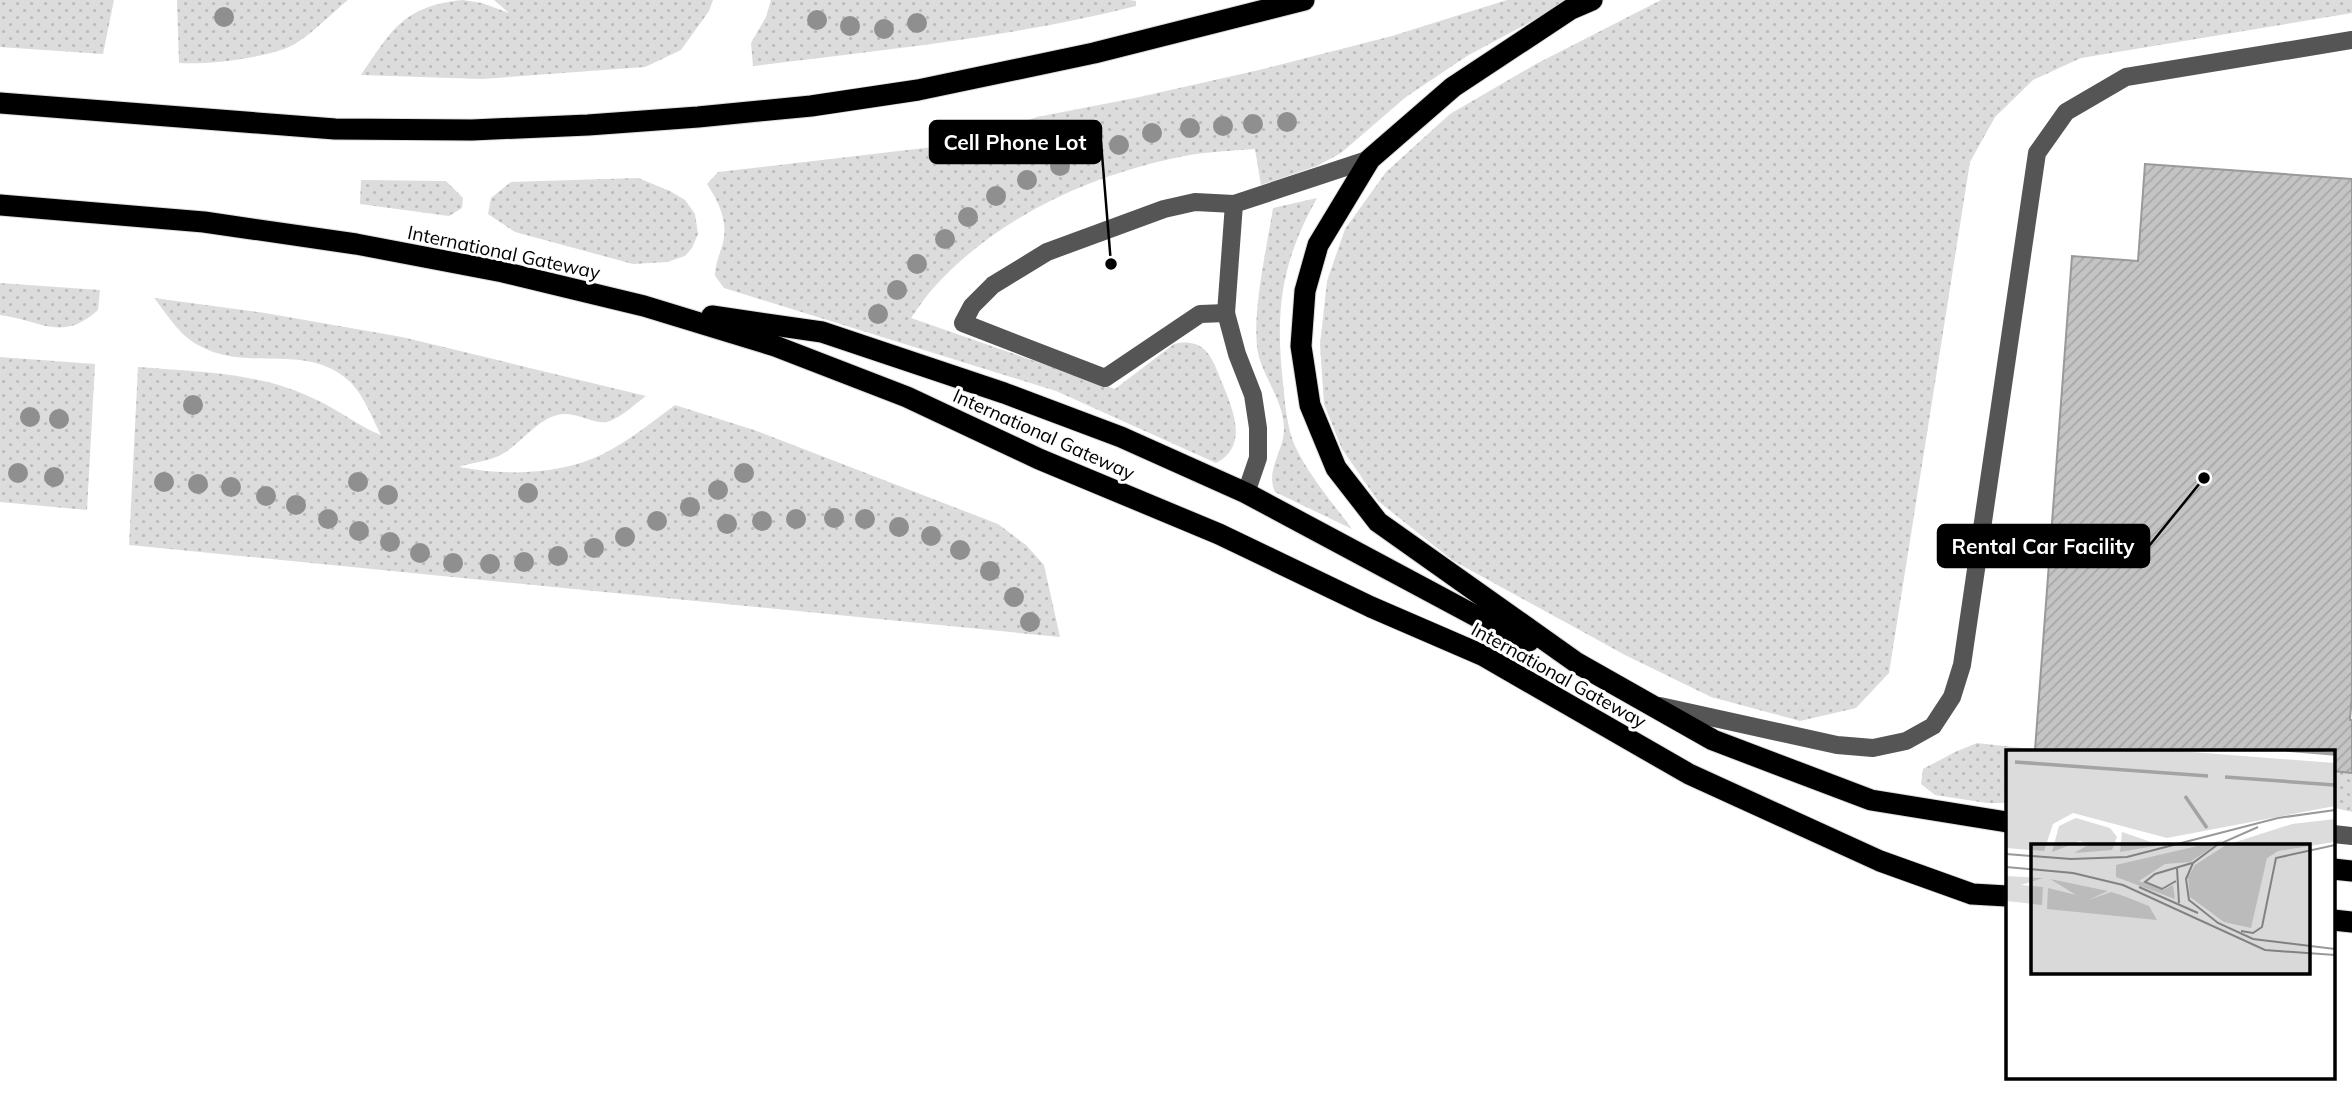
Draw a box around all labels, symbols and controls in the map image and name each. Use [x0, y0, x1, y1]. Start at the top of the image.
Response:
callout: Cell Phone Lot [930, 121, 1101, 163]
text: Cell Phone Lot [944, 129, 1086, 155]
street label: International Gateway [406, 220, 602, 284]
street label: International Gateway [950, 383, 1138, 485]
callout: Rental Car Facility [1938, 525, 2149, 567]
text: Rental Car Facility [1951, 533, 2135, 559]
street label: International Gateway [1467, 617, 1651, 733]
inset map [2006, 750, 2334, 1078]

